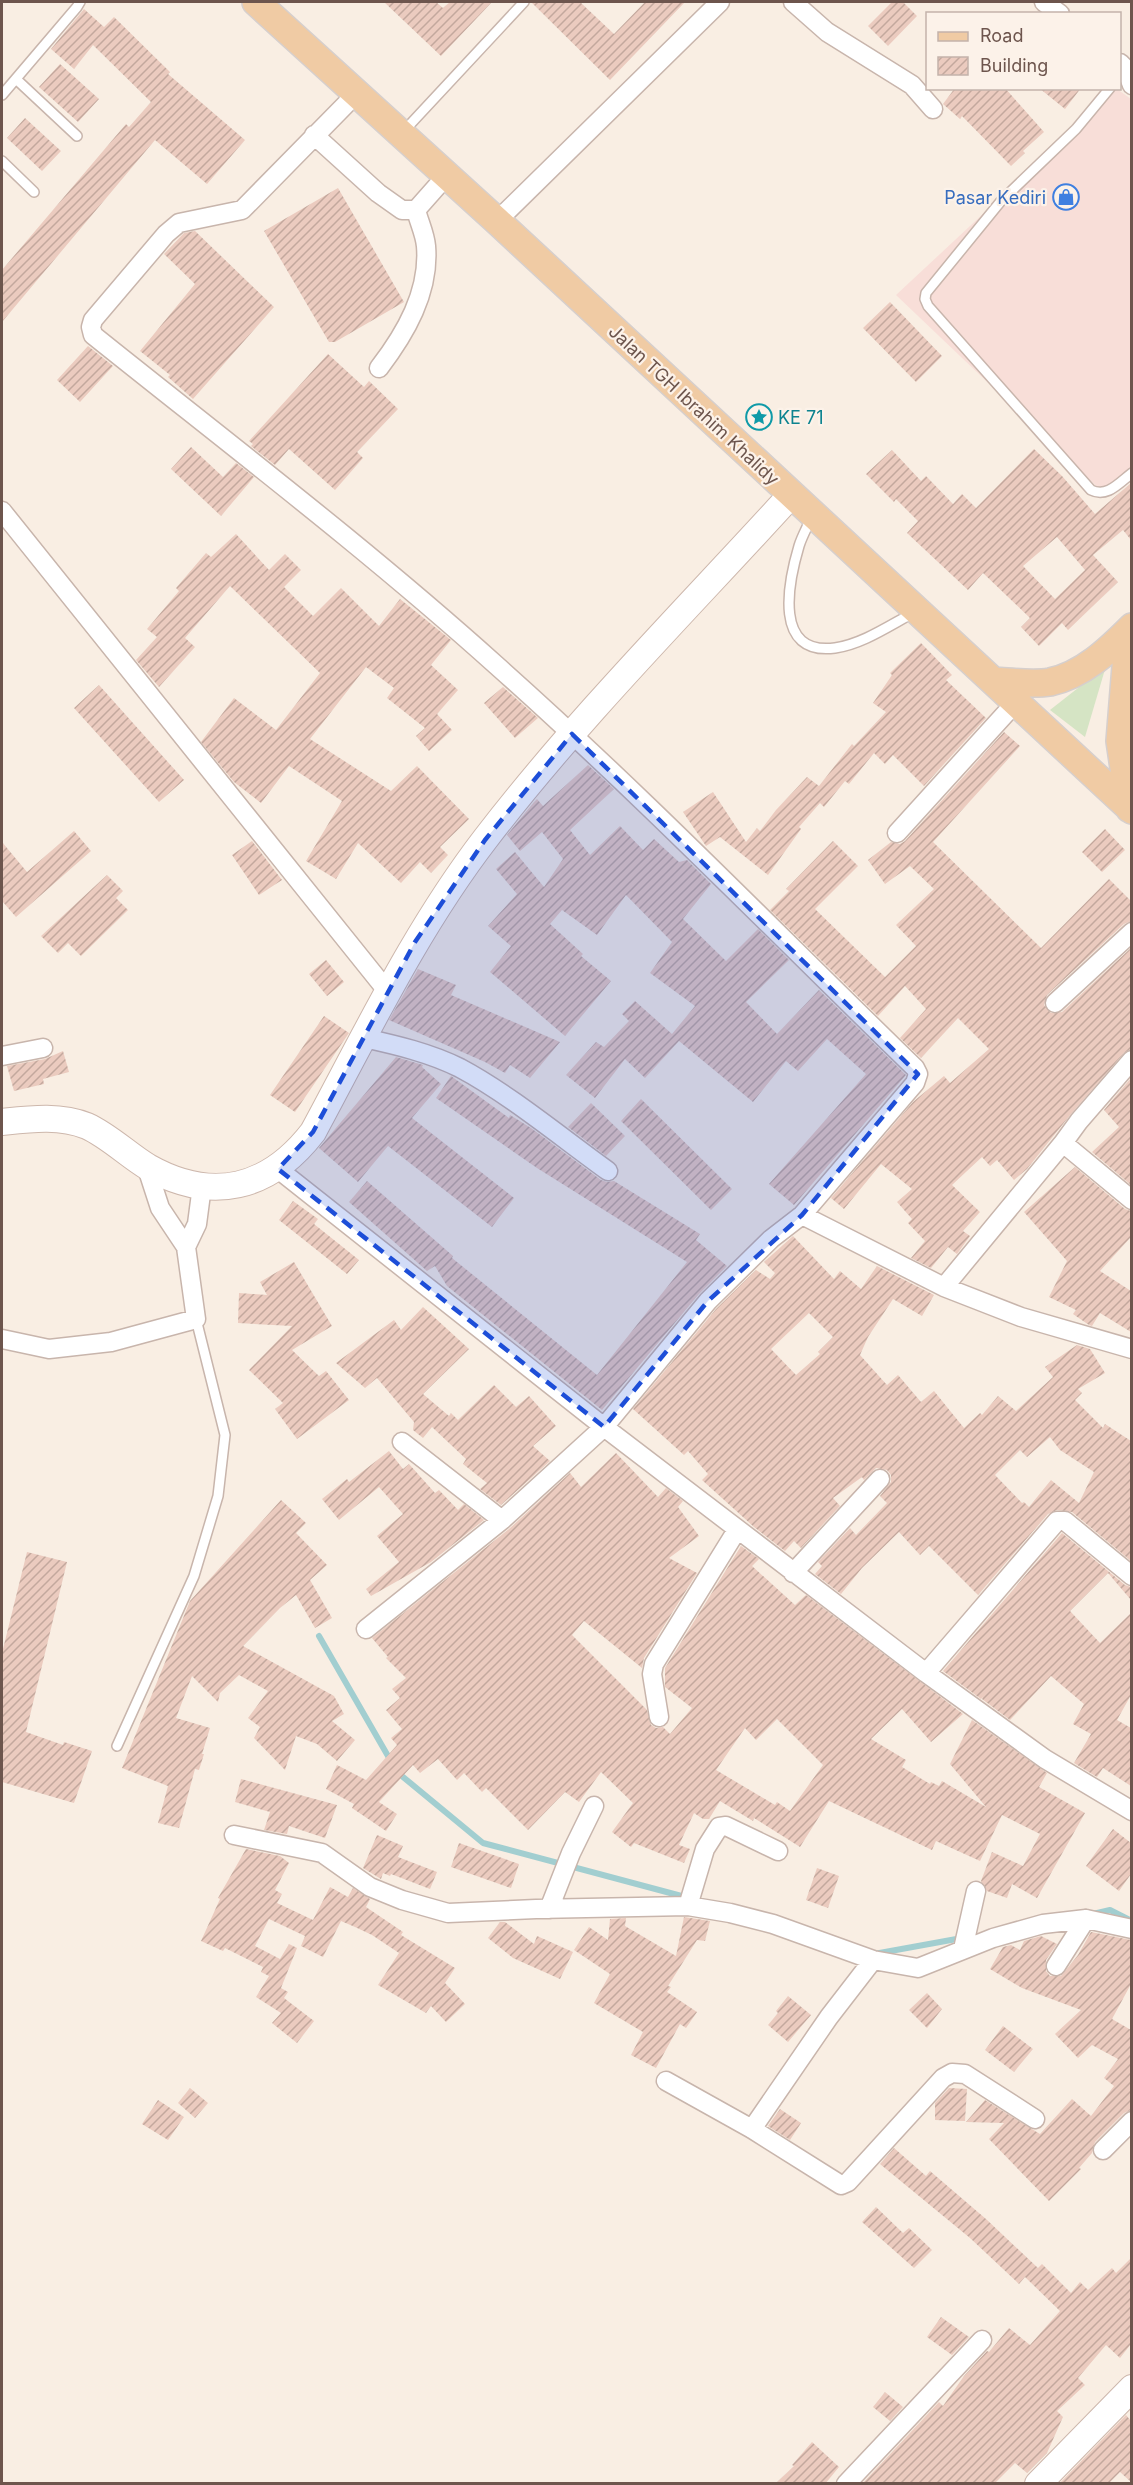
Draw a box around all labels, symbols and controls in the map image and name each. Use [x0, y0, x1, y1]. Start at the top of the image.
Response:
legend [926, 12, 1121, 90]
text: Road [980, 25, 1023, 46]
text: Building [980, 55, 1048, 76]
shop icon: Pasar Kediri [1051, 182, 1081, 212]
place label: Pasar Kediri [944, 187, 1046, 208]
street label: Jalan TGH Ibrahim Khalidy [605, 321, 783, 489]
place icon: KE 71 [744, 402, 774, 432]
place label: KE 71 [778, 407, 823, 428]

